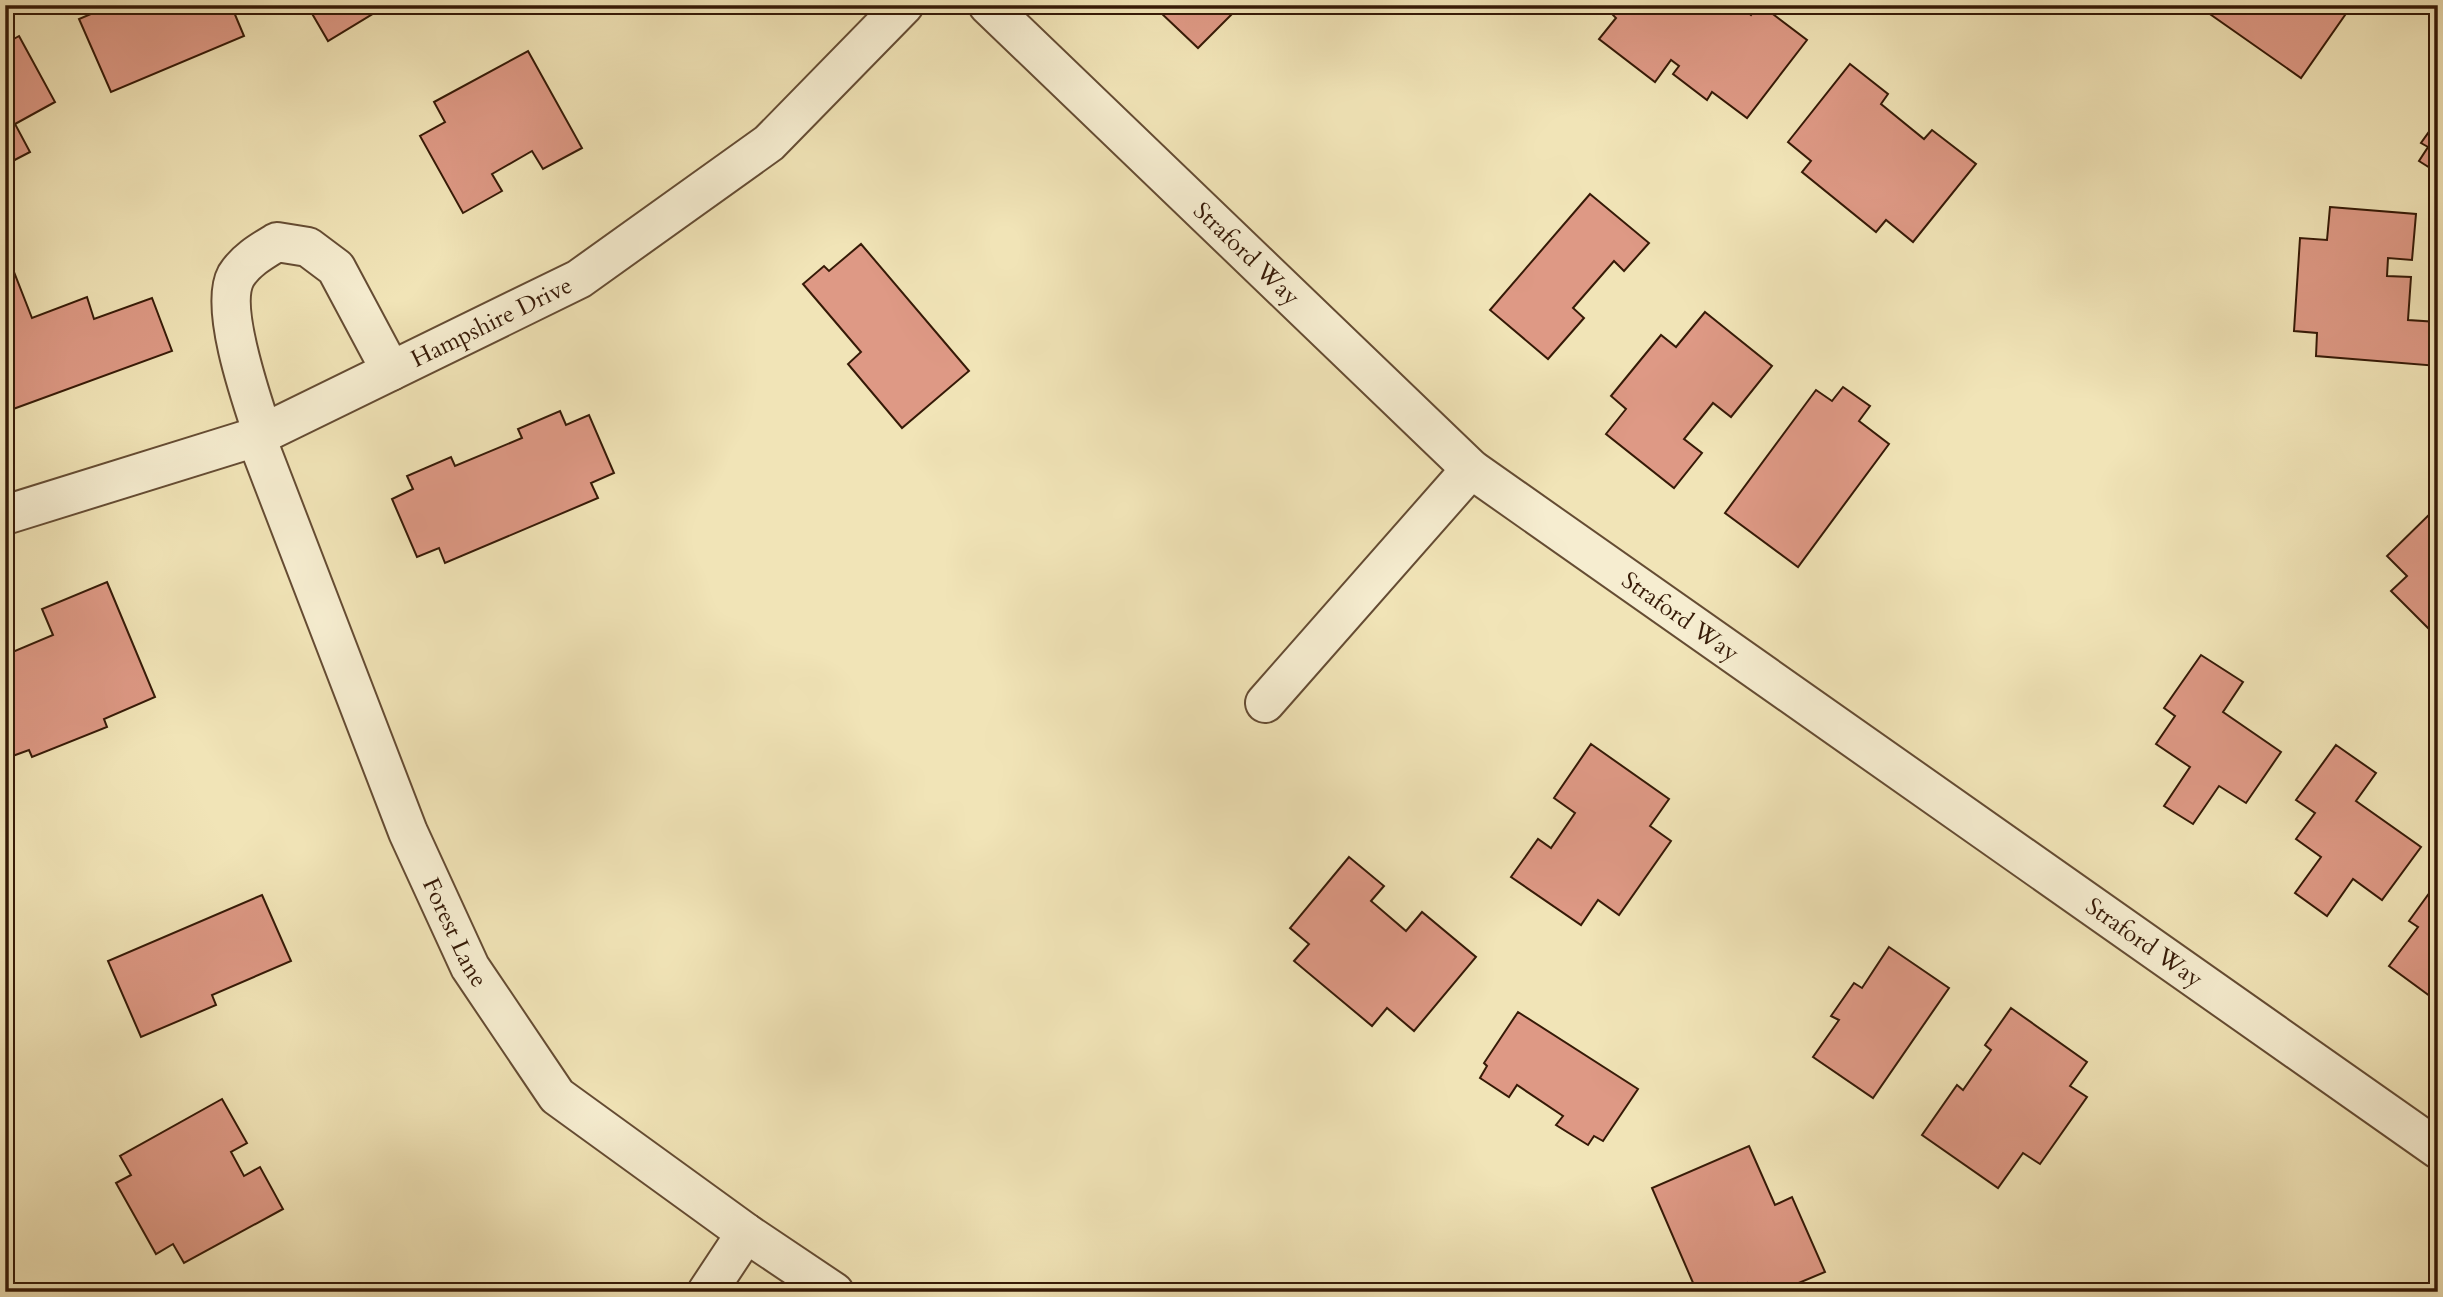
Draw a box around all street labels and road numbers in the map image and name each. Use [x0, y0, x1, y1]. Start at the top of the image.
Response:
street label: Straford Way [1186, 195, 1307, 314]
street label: Hampshire Drive [406, 269, 578, 376]
street label: Straford Way [1615, 564, 1746, 670]
street label: Forest Lane [414, 872, 495, 994]
street label: Straford Way [2079, 890, 2210, 996]

